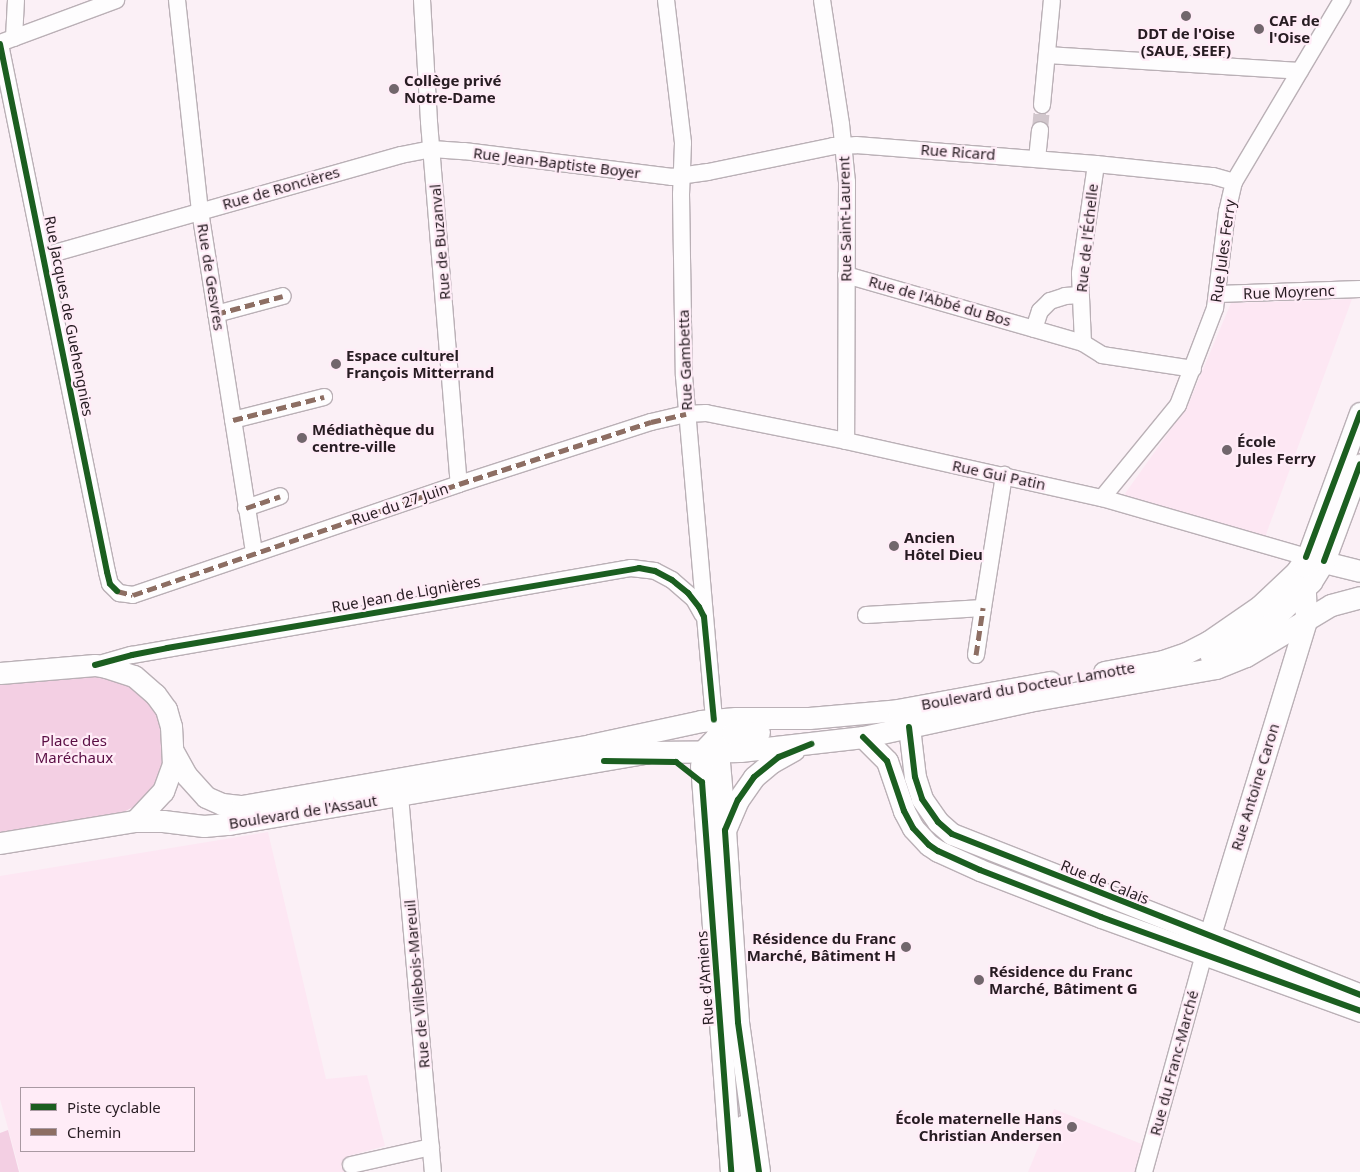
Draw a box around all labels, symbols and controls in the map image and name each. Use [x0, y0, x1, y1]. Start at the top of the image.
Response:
marker: DDT de l'Oise (SAUE, SEEF) [1180, 10, 1192, 22]
place label: CAF de l'Oise [1269, 11, 1320, 46]
marker: CAF de l'Oise [1253, 23, 1265, 35]
place label: DDT de l'Oise (SAUE, SEEF) [1137, 24, 1235, 59]
place label: Collège privé Notre-Dame [404, 71, 501, 106]
marker: Collège privé Notre-Dame [388, 83, 400, 95]
street label: Rue Ricard [920, 140, 996, 164]
street label: Rue Jean-Baptiste Boyer [472, 144, 642, 182]
street label: Rue Saint-Laurent [835, 156, 855, 282]
street label: Rue de Roncières [220, 163, 342, 213]
street label: Rue de Buzanval [426, 183, 454, 301]
street label: Rue de l'Échelle [1072, 183, 1102, 293]
street label: Rue Jules Ferry [1207, 198, 1239, 304]
street label: Rue Jacques de Guehengnies [41, 214, 97, 418]
street label: Rue de Gesvres [194, 222, 228, 332]
street label: Rue de l'Abbé du Bos [867, 272, 1013, 330]
street label: Rue Moyrenc [1243, 281, 1335, 303]
street label: Rue Gambetta [674, 309, 696, 411]
place label: Espace culturel François Mitterrand [346, 346, 494, 381]
marker: Espace culturel François Mitterrand [330, 358, 342, 370]
place label: Médiathèque du centre-ville [312, 420, 435, 455]
marker: Médiathèque du centre-ville [296, 432, 308, 444]
place label: École Jules Ferry [1237, 432, 1316, 467]
marker: École Jules Ferry [1221, 444, 1233, 456]
street label: Rue Gui Patin [951, 456, 1047, 494]
street label: Rue du 27 Juin [349, 479, 451, 529]
place label: Ancien Hôtel Dieu [904, 528, 983, 563]
marker: Ancien Hôtel Dieu [888, 540, 900, 552]
street label: Rue Jean de Lignières [330, 572, 482, 616]
street label: Boulevard du Docteur Lamotte [920, 658, 1136, 714]
street label: Rue Antoine Caron [1227, 721, 1283, 853]
park label: Place des Maréchaux [35, 731, 113, 766]
street label: Boulevard de l'Assaut [228, 791, 378, 833]
street label: Rue de Calais [1058, 856, 1152, 908]
street label: Rue de Villebois-Mareuil [401, 899, 433, 1069]
place label: Résidence du Franc Marché, Bâtiment H [747, 929, 896, 964]
street label: Rue d'Amiens [693, 930, 717, 1026]
marker: Résidence du Franc Marché, Bâtiment H [900, 941, 912, 953]
place label: Résidence du Franc Marché, Bâtiment G [989, 962, 1138, 997]
marker: Résidence du Franc Marché, Bâtiment G [973, 974, 985, 986]
street label: Rue du Franc-Marché [1146, 988, 1202, 1138]
legend [20, 1087, 195, 1152]
text: Piste cyclable [67, 1097, 161, 1117]
place label: École maternelle Hans Christian Andersen [895, 1109, 1062, 1144]
marker: École maternelle Hans Christian Andersen [1066, 1121, 1078, 1133]
text: Chemin [67, 1122, 121, 1142]

